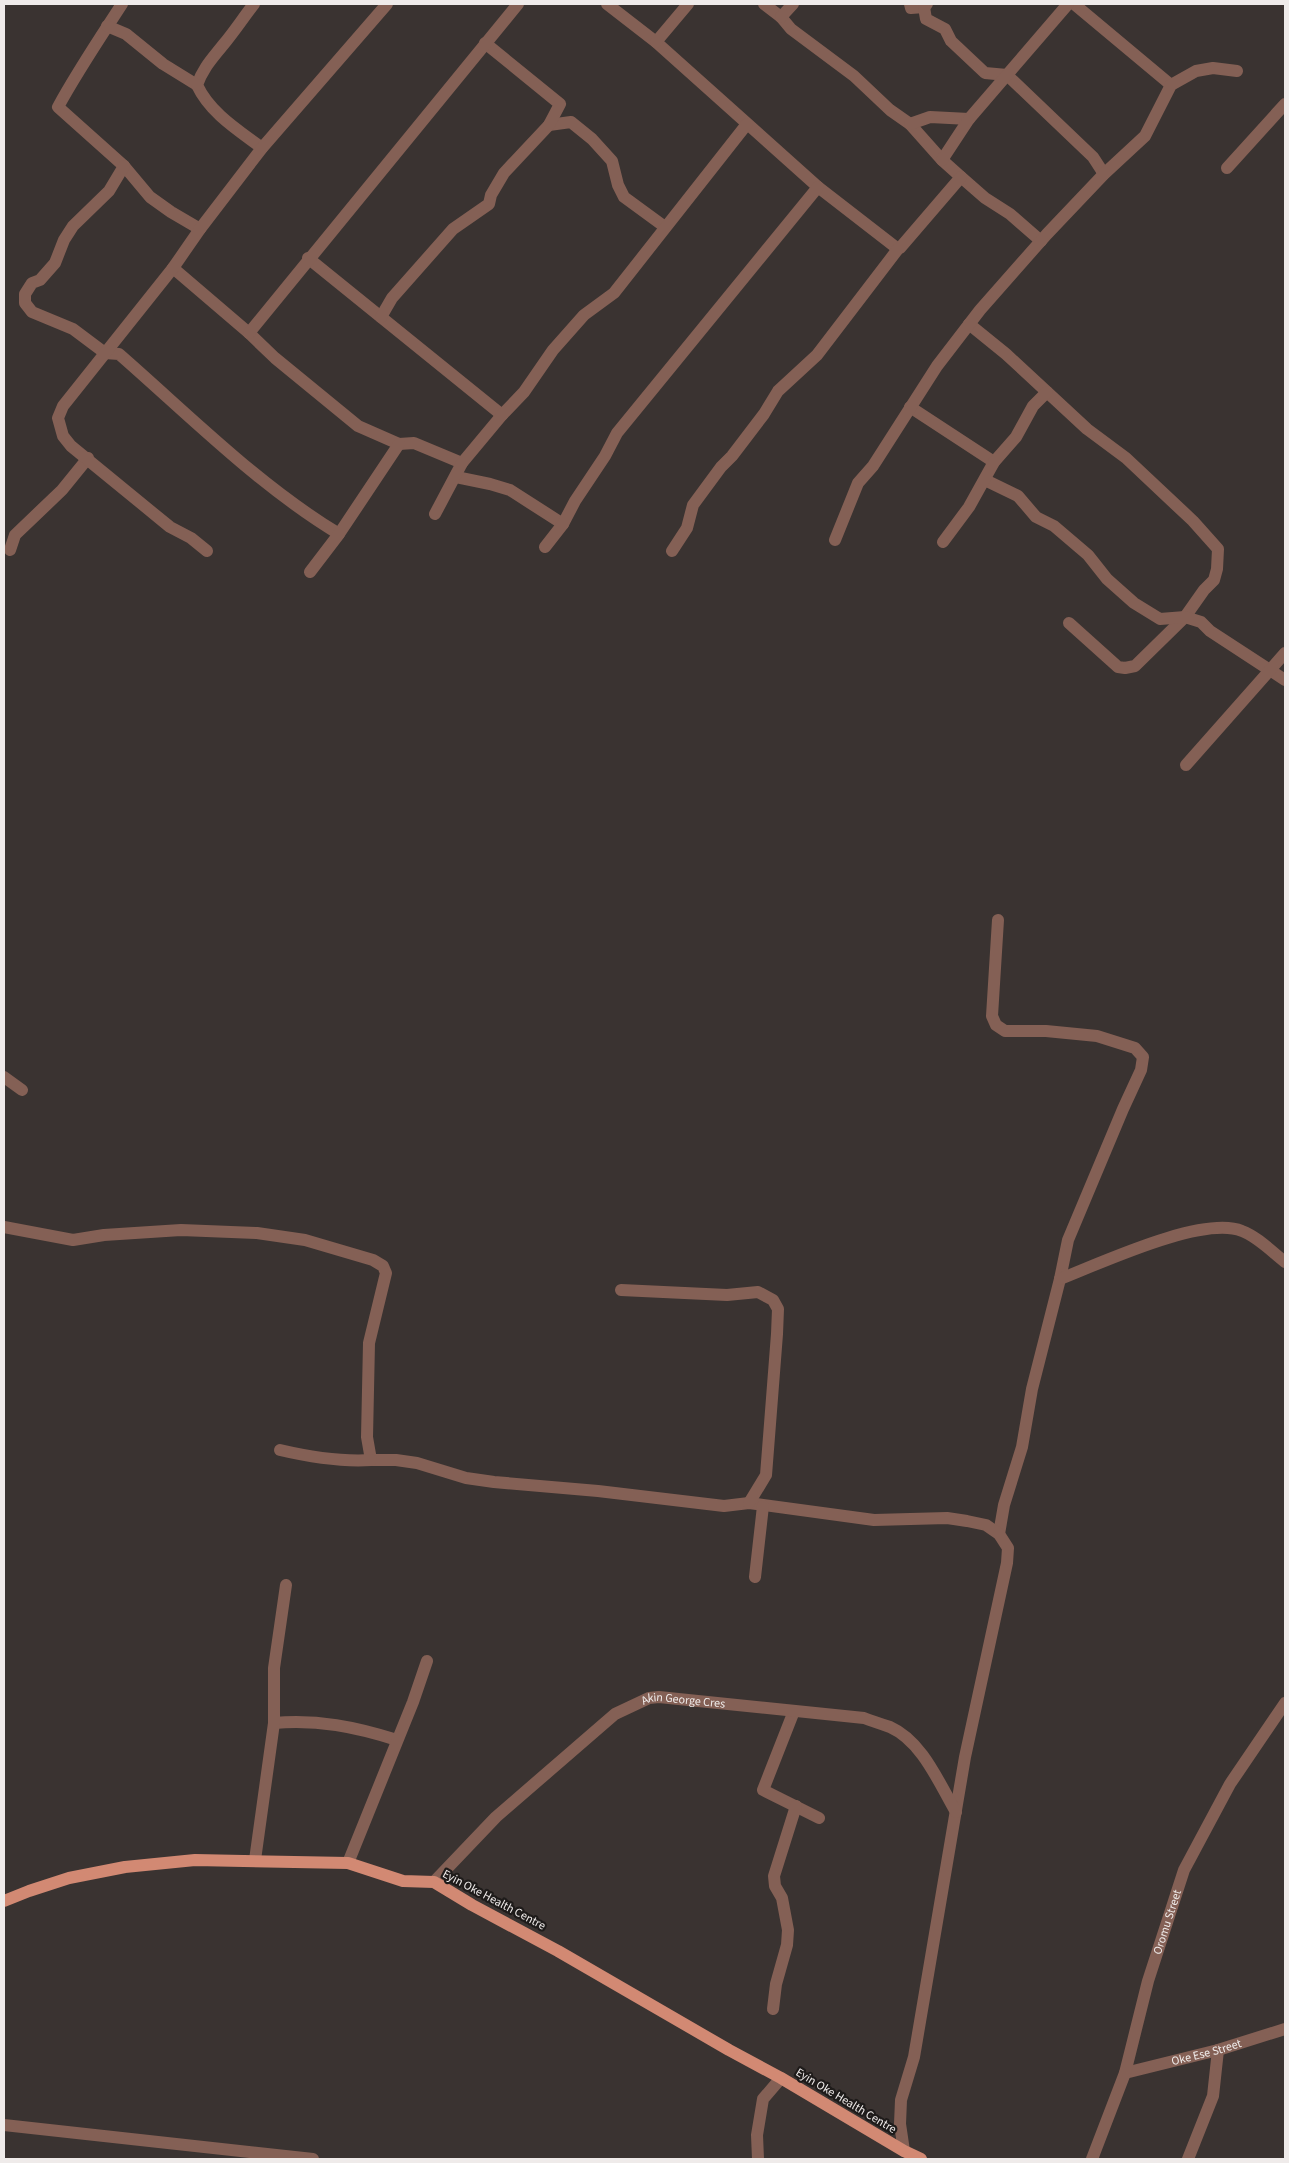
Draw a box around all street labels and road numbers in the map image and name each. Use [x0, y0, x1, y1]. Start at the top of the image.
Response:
street label: Akin George Cres [638, 1688, 726, 1712]
street label: Eyin Oke Health Centre [439, 1866, 549, 1934]
street label: Oromu Street [1149, 1887, 1186, 1957]
street label: Oke Ese Street [1170, 2035, 1244, 2070]
street label: Eyin Oke Health Centre [792, 2064, 900, 2138]

